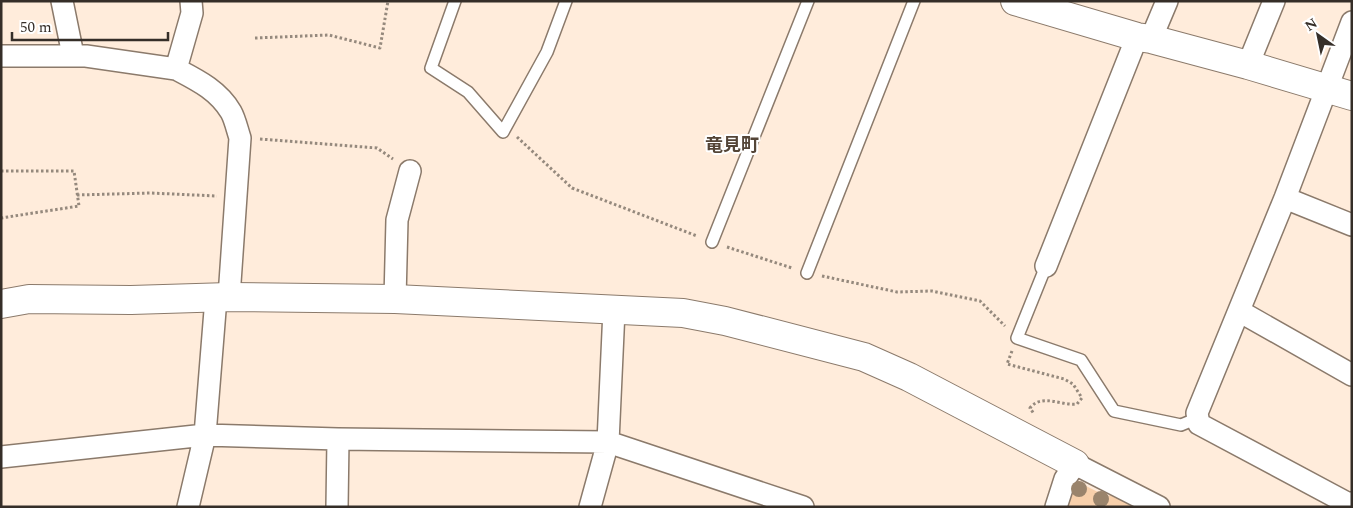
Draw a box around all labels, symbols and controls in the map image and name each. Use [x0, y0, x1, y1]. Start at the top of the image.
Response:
scale bar [12, 10, 169, 42]
north arrow [1293, 10, 1343, 60]
text: N [1301, 13, 1322, 36]
text: 50 m [20, 16, 52, 39]
district label: 竜見町 [705, 132, 759, 159]

